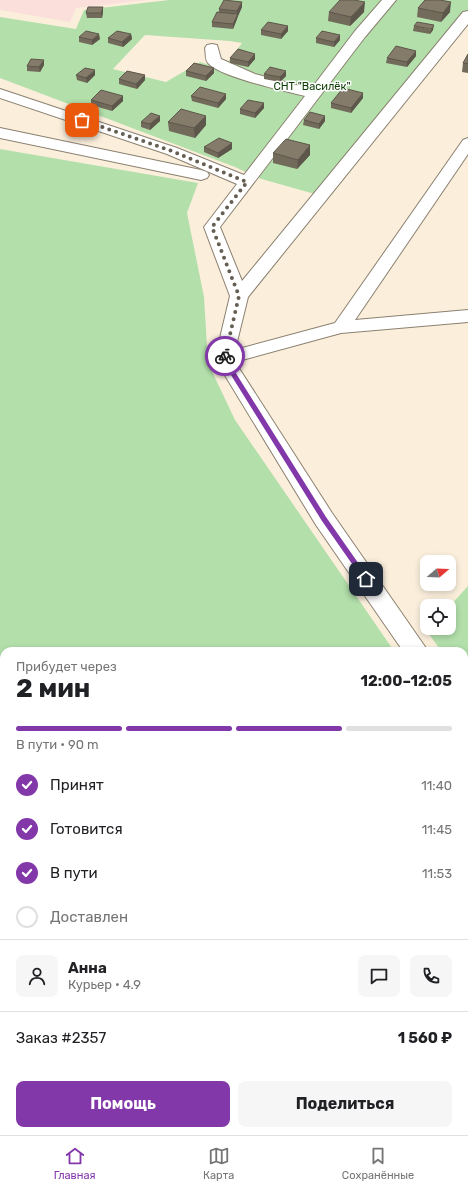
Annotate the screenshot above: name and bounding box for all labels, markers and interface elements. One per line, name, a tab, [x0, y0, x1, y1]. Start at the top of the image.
park label: СНТ "Василёк"	[273, 80, 351, 93]
pin	[65, 103, 99, 137]
icon: bag	[71, 109, 93, 131]
courier	[205, 336, 245, 376]
icon: bike	[214, 345, 236, 367]
north arrow	[420, 555, 456, 591]
map controls	[420, 555, 456, 635]
pin	[349, 562, 383, 596]
icon: home	[355, 568, 377, 590]
button: locate	[420, 599, 456, 635]
text: Прибудет через	[16, 659, 117, 674]
text: 12:00–12:05	[360, 672, 452, 690]
text: 2 мин	[16, 673, 90, 704]
text: В пути · 90 m	[16, 737, 99, 752]
icon: check	[16, 774, 38, 796]
text: Принят	[50, 776, 104, 794]
text: 11:40	[421, 778, 452, 793]
icon: check	[16, 818, 38, 840]
text: Готовится	[50, 820, 123, 838]
text: 11:45	[422, 822, 452, 837]
icon: check	[16, 862, 38, 884]
text: В пути	[50, 864, 98, 882]
text: 11:53	[422, 866, 452, 881]
text: Доставлен	[50, 908, 128, 926]
button: person	[16, 955, 58, 997]
button: chat	[358, 955, 400, 997]
button: phone	[410, 955, 452, 997]
text: Анна	[68, 959, 107, 977]
text: Курьер · 4.9	[68, 977, 141, 992]
text: Заказ #2357	[16, 1029, 106, 1047]
text: 1 560 ₽	[398, 1029, 452, 1047]
button: Помощь	[16, 1081, 230, 1127]
button: Поделиться	[238, 1081, 452, 1127]
tab: Главная	[54, 1145, 96, 1182]
tab: Карта	[203, 1145, 234, 1182]
tab: Сохранённые	[342, 1145, 414, 1182]

